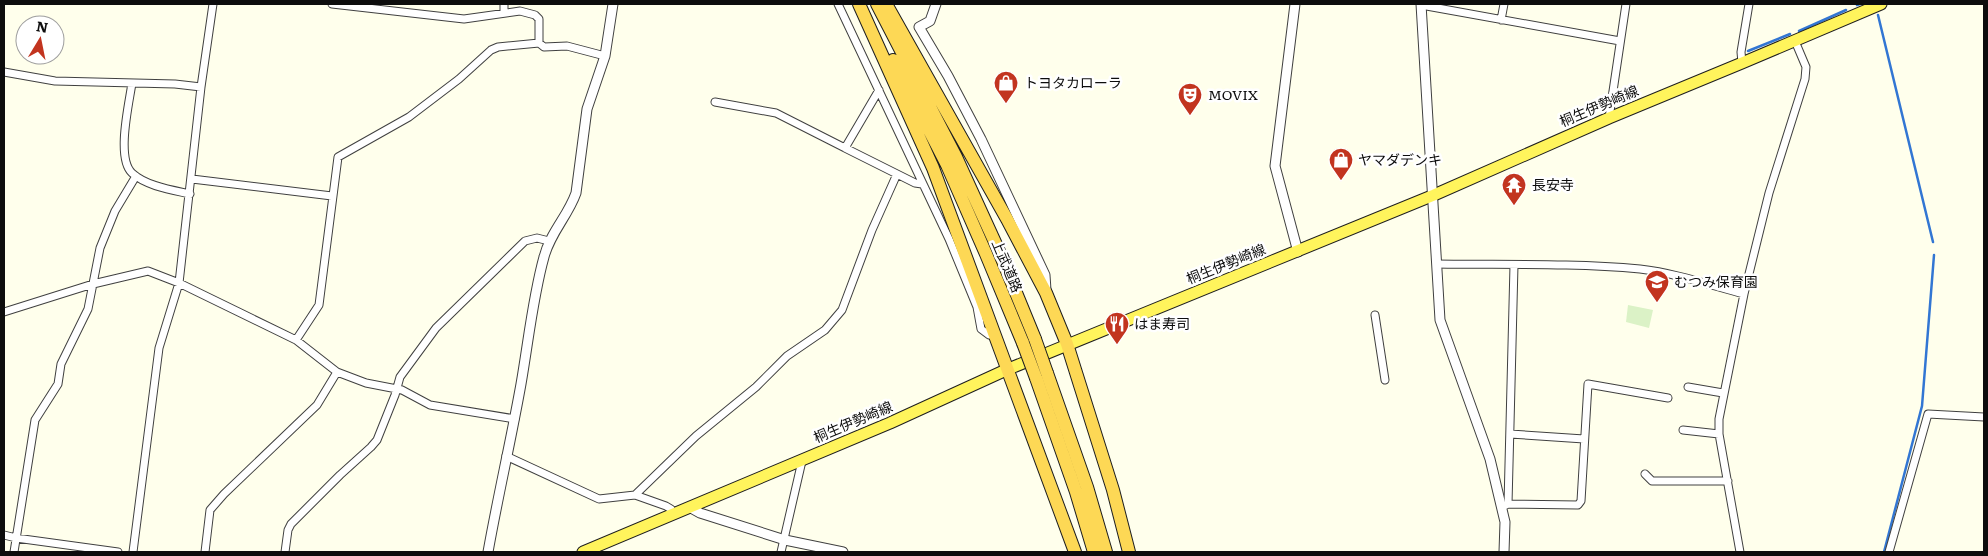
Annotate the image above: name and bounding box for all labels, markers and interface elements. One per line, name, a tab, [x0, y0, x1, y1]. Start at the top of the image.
north arrow	[15, 15, 65, 65]
text: N	[35, 15, 50, 37]
shop icon: トヨタカローラ	[993, 70, 1019, 104]
place label: トヨタカローラ	[1024, 72, 1122, 92]
street label: 桐生伊勢崎線	[1556, 79, 1641, 131]
theatre icon: MOVIX	[1177, 82, 1203, 116]
place label: MOVIX	[1208, 84, 1258, 104]
shop icon: ヤマダデンキ	[1328, 147, 1354, 181]
place label: ヤマダデンキ	[1358, 149, 1442, 169]
temple icon: 長安寺	[1501, 172, 1527, 206]
place label: 長安寺	[1532, 174, 1574, 194]
street label: 上武道路	[988, 236, 1028, 295]
street label: 桐生伊勢崎線	[1183, 238, 1268, 288]
school or university icon: むつみ保育園	[1644, 269, 1670, 303]
place label: むつみ保育園	[1674, 271, 1758, 291]
restaurant icon: はま寿司	[1104, 311, 1130, 345]
place label: はま寿司	[1134, 313, 1190, 333]
street label: 桐生伊勢崎線	[810, 395, 895, 447]

